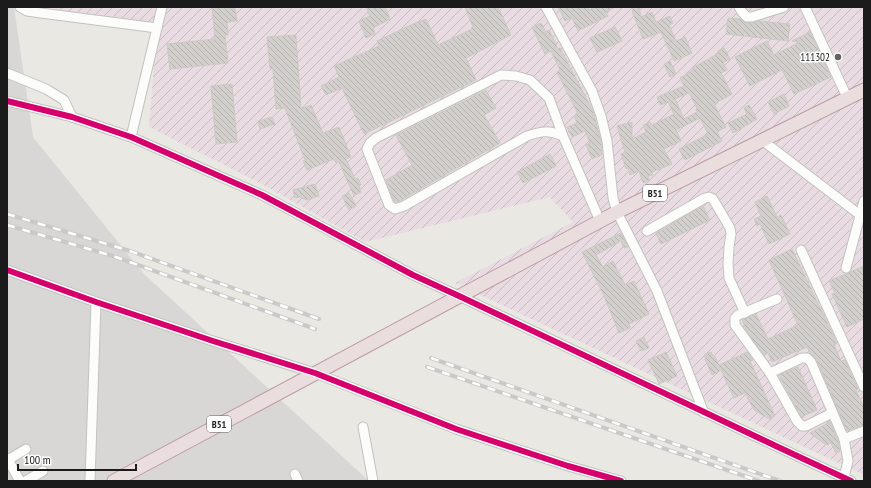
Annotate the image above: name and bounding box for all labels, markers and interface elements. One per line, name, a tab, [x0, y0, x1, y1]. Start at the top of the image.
place label: 111302	[800, 50, 830, 64]
marker: 111302	[833, 52, 843, 62]
road number: B51	[643, 185, 667, 201]
road number: B51	[207, 416, 231, 432]
scale bar	[18, 446, 136, 472]
text: 100 m	[24, 452, 51, 467]

